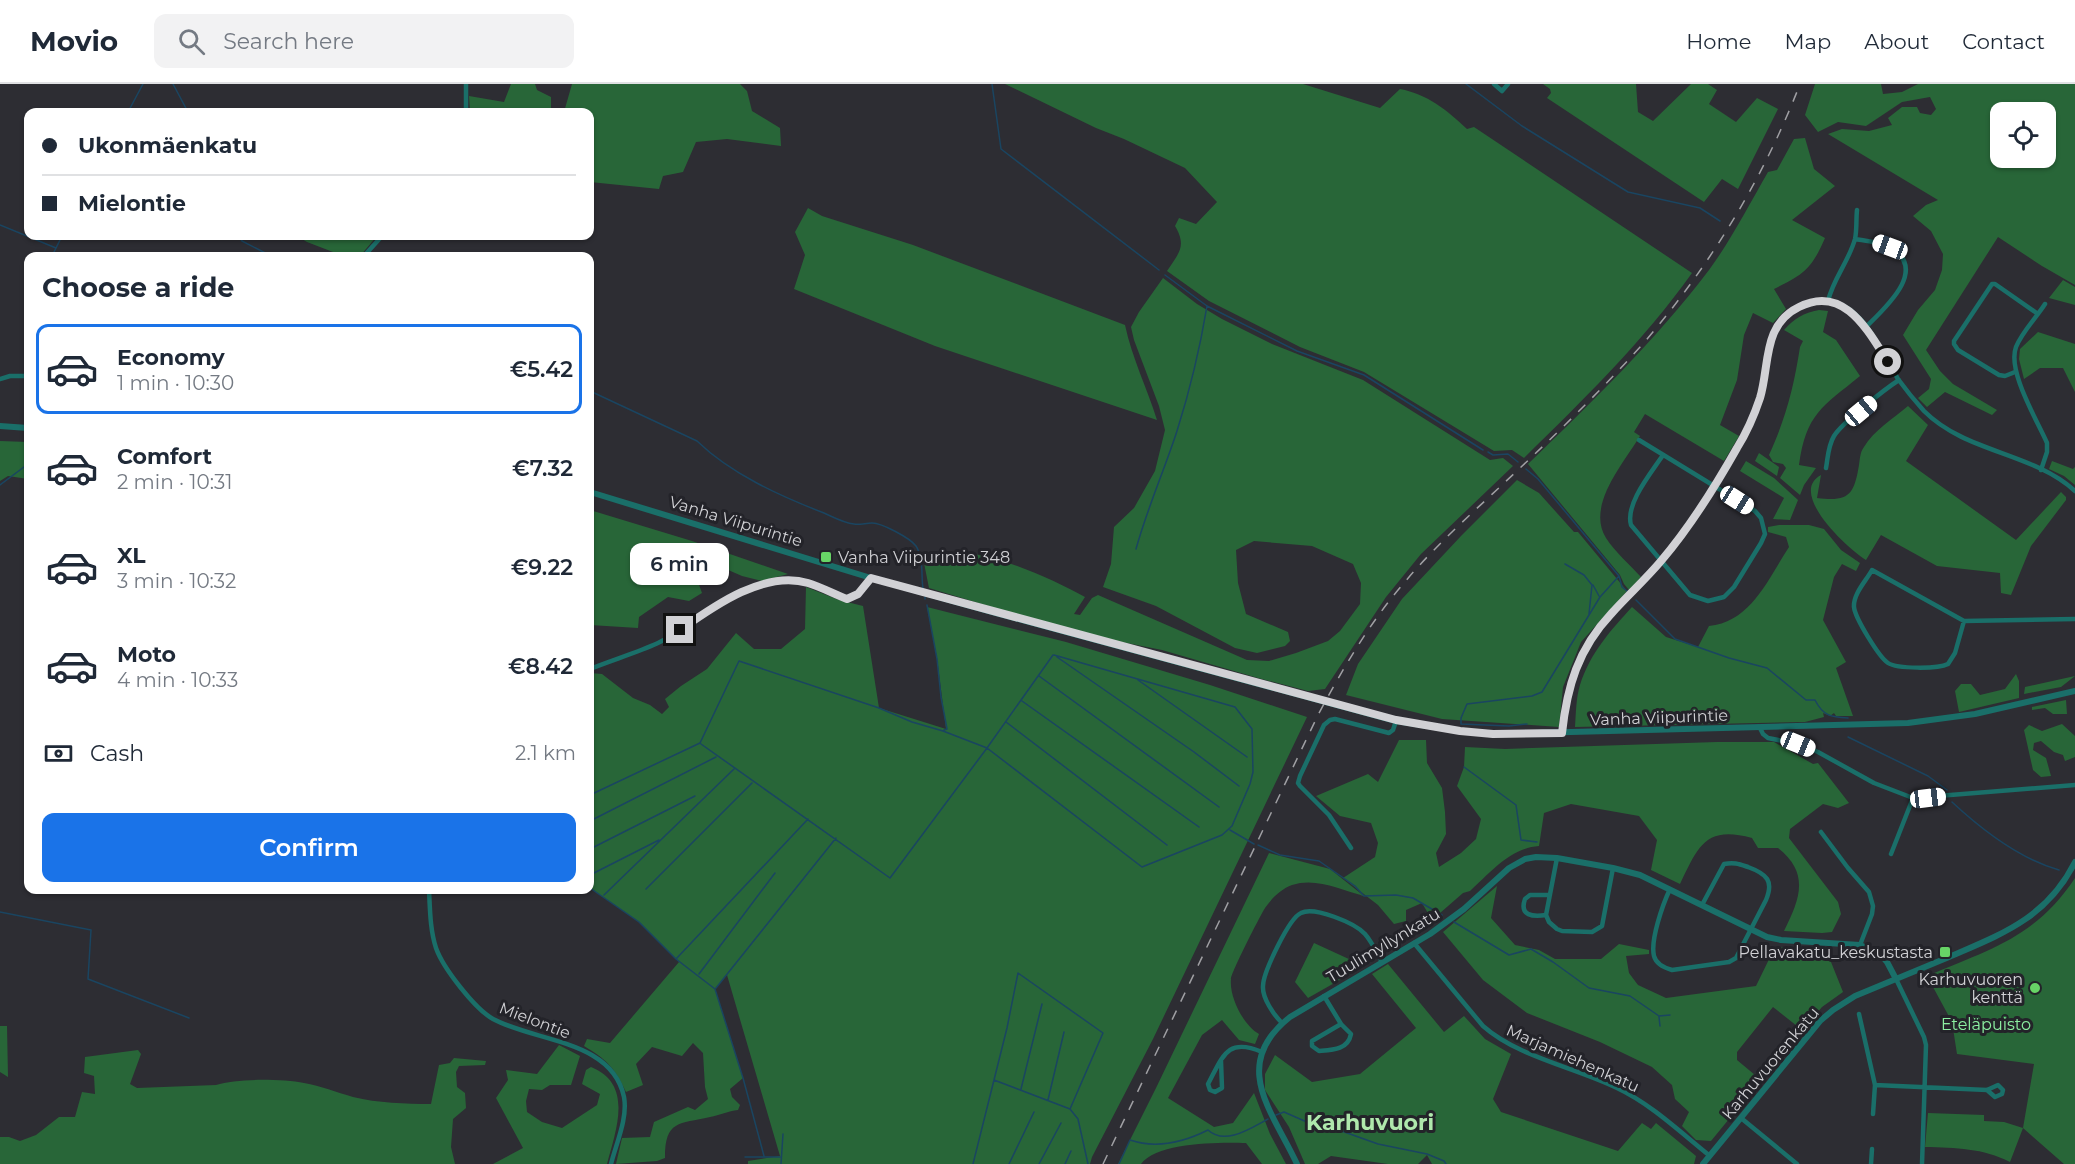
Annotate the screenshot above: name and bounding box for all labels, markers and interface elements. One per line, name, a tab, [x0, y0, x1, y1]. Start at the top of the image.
search box	[154, 14, 574, 68]
text: Movio	[30, 24, 118, 58]
icon: search	[175, 25, 208, 58]
text: Search here	[223, 28, 354, 55]
text: Home	[1686, 29, 1751, 54]
text: Map	[1784, 29, 1831, 54]
text: About	[1864, 29, 1929, 54]
text: Contact	[1962, 29, 2045, 54]
map controls	[1990, 102, 2056, 168]
button: locate	[1990, 102, 2056, 168]
text: Ukonmäenkatu	[78, 132, 257, 159]
text: Mielontie	[78, 190, 186, 217]
car	[1870, 232, 1910, 262]
text: Choose a ride	[42, 271, 234, 304]
icon: car	[45, 342, 99, 396]
text: Economy	[117, 344, 225, 371]
route start	[1874, 348, 1901, 375]
text: €5.42	[510, 356, 573, 383]
text: 1 min · 10:30	[117, 371, 234, 395]
car	[1841, 393, 1881, 429]
icon: car	[45, 441, 99, 495]
text: Comfort	[117, 443, 212, 470]
text: €7.32	[512, 455, 573, 482]
text: 2 min · 10:31	[117, 470, 232, 494]
car	[1717, 483, 1757, 517]
street label: Vanha Viipurintie	[667, 492, 805, 551]
icon: car	[45, 540, 99, 594]
text: XL	[117, 542, 146, 569]
callout: 6 min	[630, 543, 730, 585]
place label: Vanha Viipurintie 348	[838, 548, 1010, 567]
marker: Vanha Viipurintie 348	[819, 550, 833, 564]
text: 6 min	[650, 552, 709, 576]
text: €9.22	[511, 554, 573, 581]
text: 3 min · 10:32	[117, 569, 236, 593]
route end	[666, 616, 693, 643]
icon: car	[45, 639, 99, 693]
text: Moto	[117, 641, 176, 668]
text: €8.42	[508, 653, 573, 680]
text: 4 min · 10:33	[117, 668, 238, 692]
street label: Vanha Viipurintie	[1590, 706, 1728, 729]
car	[1778, 729, 1818, 759]
icon: cash	[42, 737, 75, 770]
text: Cash	[90, 740, 144, 767]
text: 2.1 km	[515, 741, 576, 765]
car	[1909, 787, 1947, 809]
button: Confirm	[42, 813, 576, 882]
street label: Tuulimyllynkatu	[1323, 904, 1443, 987]
place label: Pellavakatu_keskustasta	[1739, 943, 1933, 962]
marker: Pellavakatu_keskustasta	[1938, 945, 1952, 959]
place label: Karhuvuoren kenttä	[1918, 970, 2023, 1007]
marker: Karhuvuoren kenttä	[2028, 981, 2042, 995]
street label: Mielontie	[496, 998, 573, 1043]
street label: Karhuvuorenkatu	[1718, 1003, 1823, 1123]
park label: Eteläpuisto	[1941, 1015, 2031, 1034]
street label: Marjamiehenkatu	[1503, 1021, 1642, 1096]
district label: Karhuvuori	[1306, 1109, 1434, 1136]

